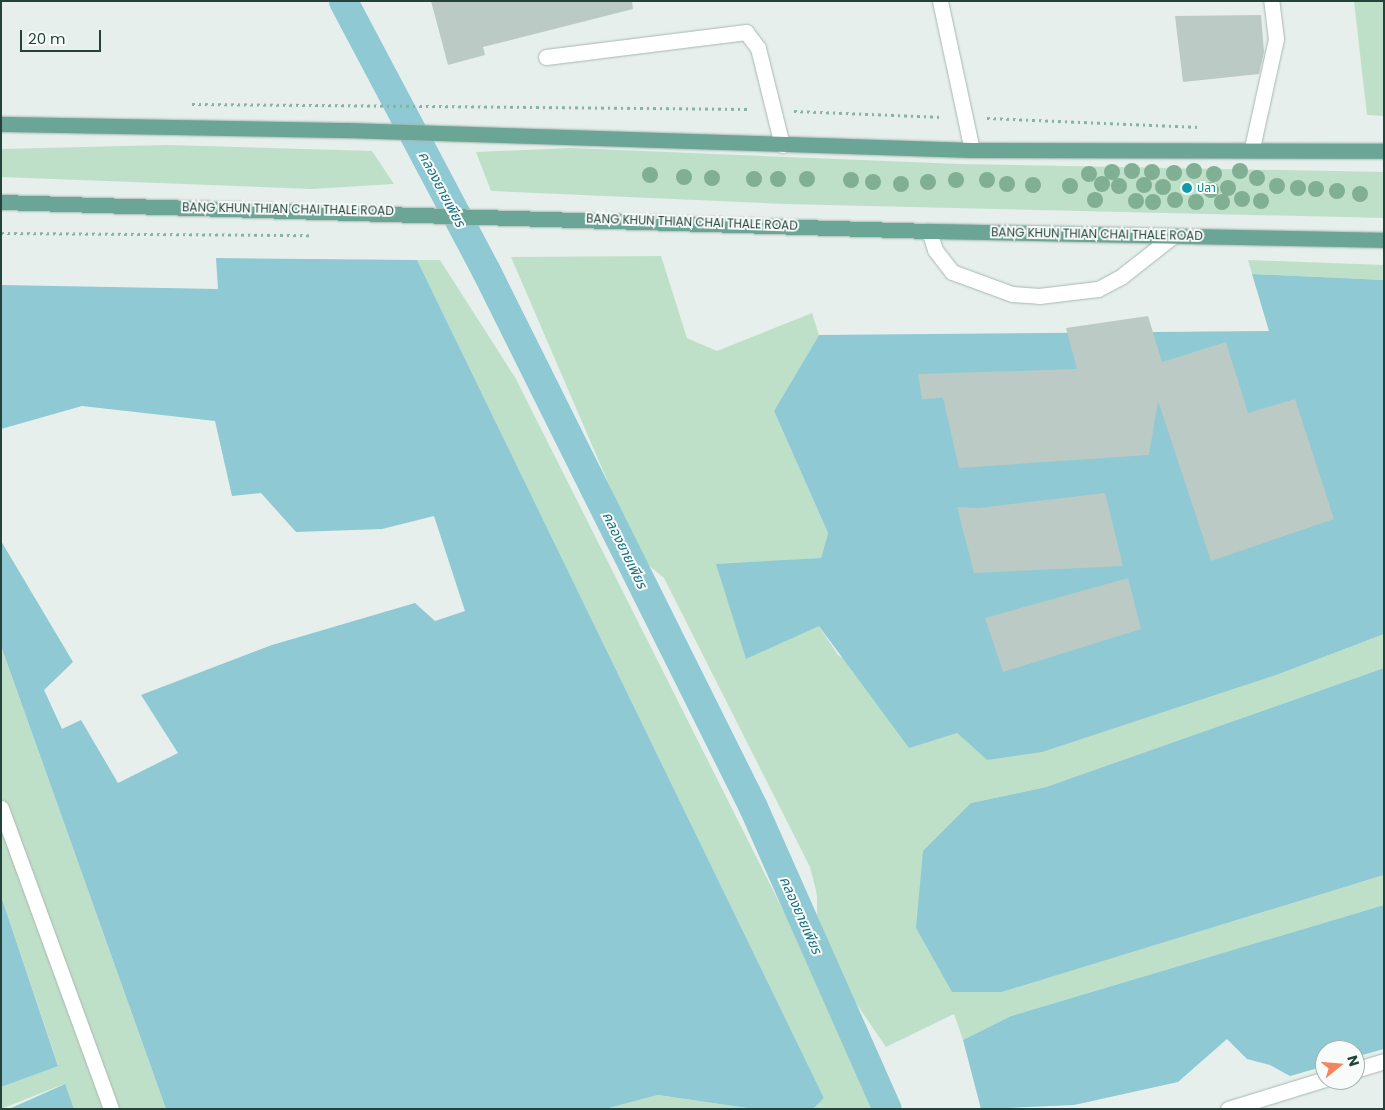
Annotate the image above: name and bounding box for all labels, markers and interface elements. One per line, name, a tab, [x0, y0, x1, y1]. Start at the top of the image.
scale bar	[22, 20, 104, 52]
text: 20 m	[28, 28, 66, 49]
water label: คลองยายเพียร	[415, 148, 469, 230]
place label: ปลา	[1197, 181, 1216, 195]
marker: ปลา	[1181, 182, 1193, 194]
street label: BANG KHUN THIAN CHAI THALE ROAD	[182, 200, 394, 218]
street label: BANG KHUN THIAN CHAI THALE ROAD	[586, 211, 798, 233]
street label: BANG KHUN THIAN CHAI THALE ROAD	[991, 225, 1203, 243]
water label: คลองยายเพียร	[599, 509, 651, 591]
water label: คลองยายเพียร	[776, 874, 826, 956]
north arrow	[1315, 1040, 1365, 1090]
text: N	[1342, 1053, 1364, 1069]

